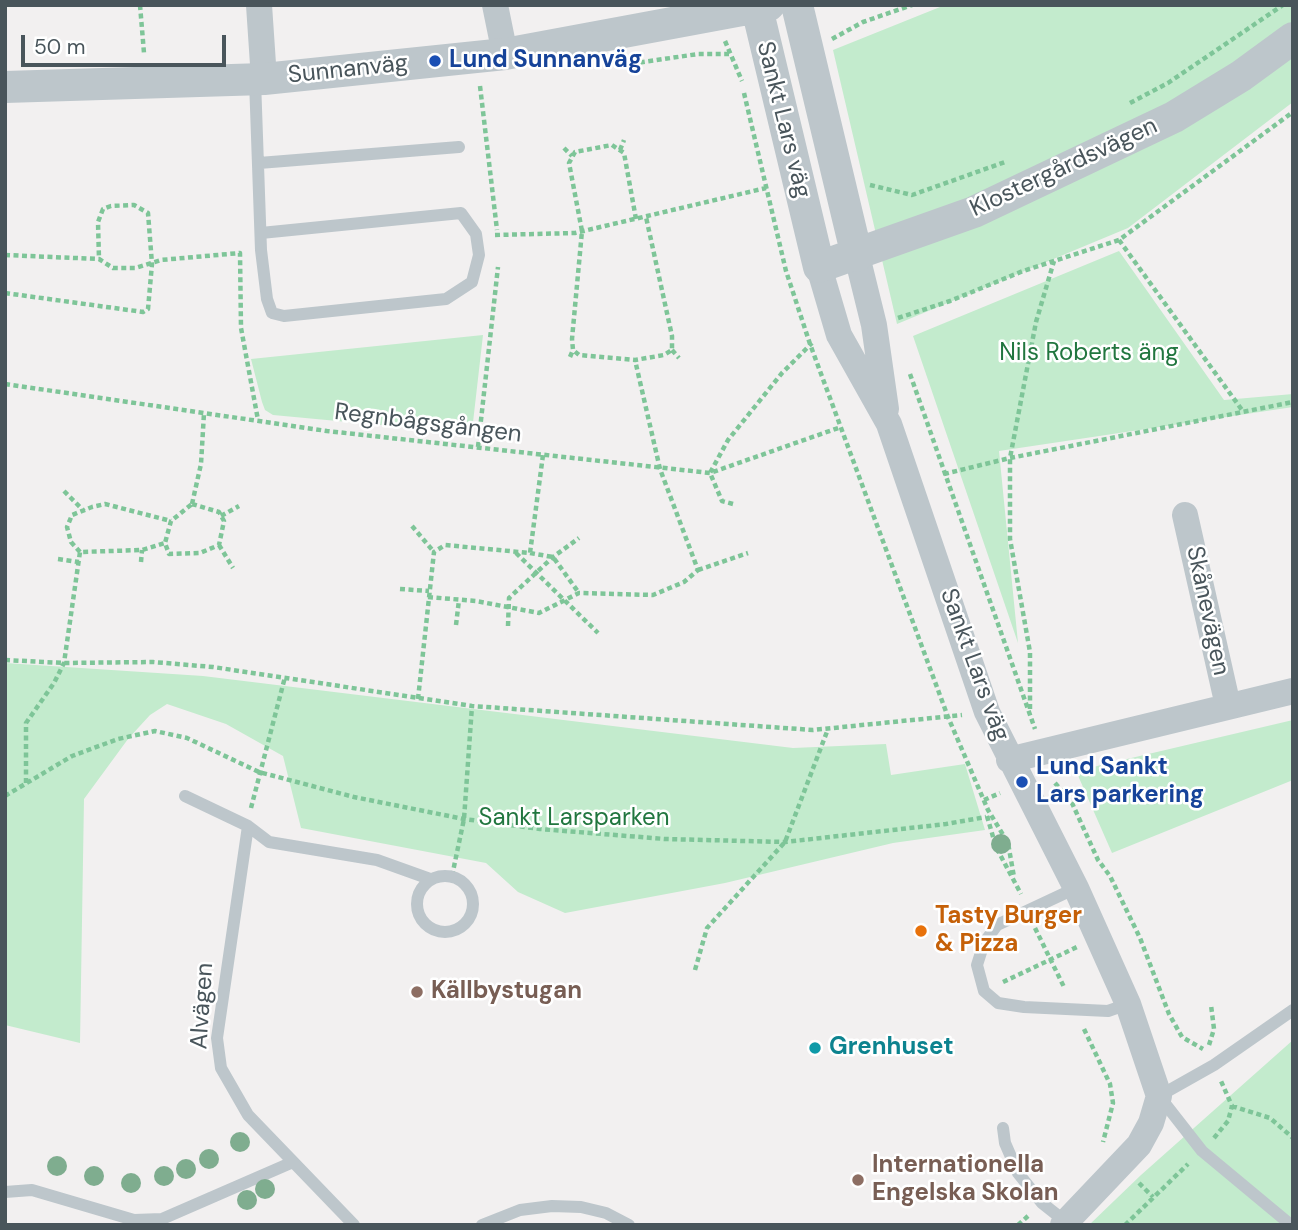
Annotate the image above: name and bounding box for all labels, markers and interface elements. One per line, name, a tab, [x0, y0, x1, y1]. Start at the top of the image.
scale bar	[24, 21, 229, 65]
text: 50 m	[34, 33, 85, 61]
street label: Sankt Lars väg	[750, 39, 816, 201]
place label: Lund Sunnanväg	[449, 47, 642, 75]
street label: Sunnanväg	[287, 49, 409, 91]
marker: Lund Sunnanväg	[427, 53, 443, 69]
street label: Klostergårdsvägen	[966, 112, 1162, 224]
park label: Nils Roberts äng	[999, 340, 1179, 368]
street label: Regnbågsgången	[333, 398, 523, 450]
street label: Skånevägen	[1179, 544, 1235, 678]
street label: Sankt Lars väg	[933, 585, 1015, 745]
place label: Lund Sankt Lars parkering	[1036, 754, 1204, 810]
marker: Lund Sankt Lars parkering	[1014, 774, 1030, 790]
park label: Sankt Larsparken	[479, 805, 669, 833]
place label: Tasty Burger & Pizza	[935, 903, 1082, 959]
marker: Tasty Burger & Pizza	[913, 923, 929, 939]
street label: Alvägen	[186, 962, 220, 1050]
place label: Källbystugan	[431, 978, 582, 1006]
marker: Källbystugan	[409, 984, 425, 1000]
place label: Grenhuset	[829, 1034, 954, 1062]
marker: Grenhuset	[807, 1040, 823, 1056]
place label: Internationella Engelska Skolan	[872, 1152, 1059, 1208]
marker: Internationella Engelska Skolan	[850, 1172, 866, 1188]

